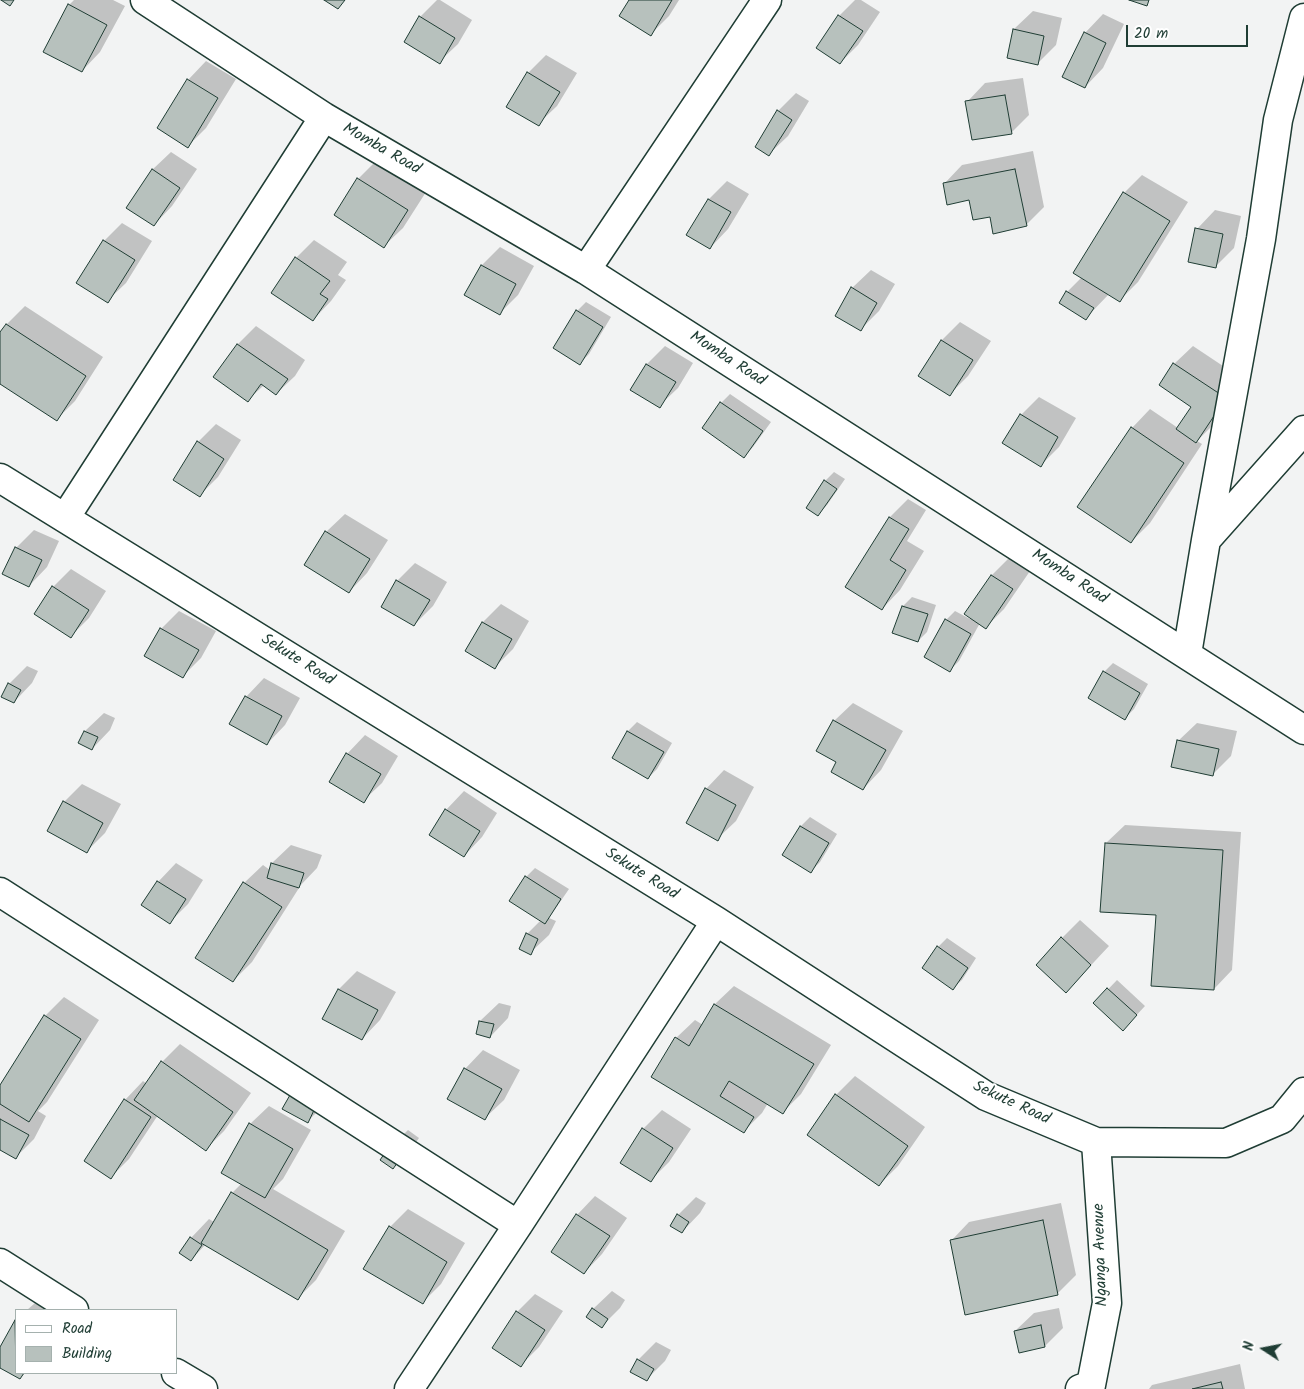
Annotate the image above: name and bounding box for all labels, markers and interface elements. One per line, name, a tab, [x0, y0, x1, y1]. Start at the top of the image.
scale bar	[1129, 15, 1252, 47]
text: 20 m	[1134, 22, 1168, 46]
street label: Momba Road	[339, 120, 423, 180]
street label: Momba Road	[685, 328, 769, 392]
street label: Momba Road	[1027, 546, 1111, 610]
street label: Sekute Road	[257, 631, 337, 691]
street label: Sekute Road	[601, 845, 681, 905]
street label: Sekute Road	[969, 1078, 1053, 1130]
street label: Nganga Avenue	[1091, 1203, 1113, 1307]
legend	[15, 1309, 178, 1374]
text: Road	[62, 1317, 92, 1341]
north arrow	[1239, 1324, 1289, 1374]
text: N	[1238, 1340, 1261, 1353]
text: Building	[62, 1342, 112, 1366]

